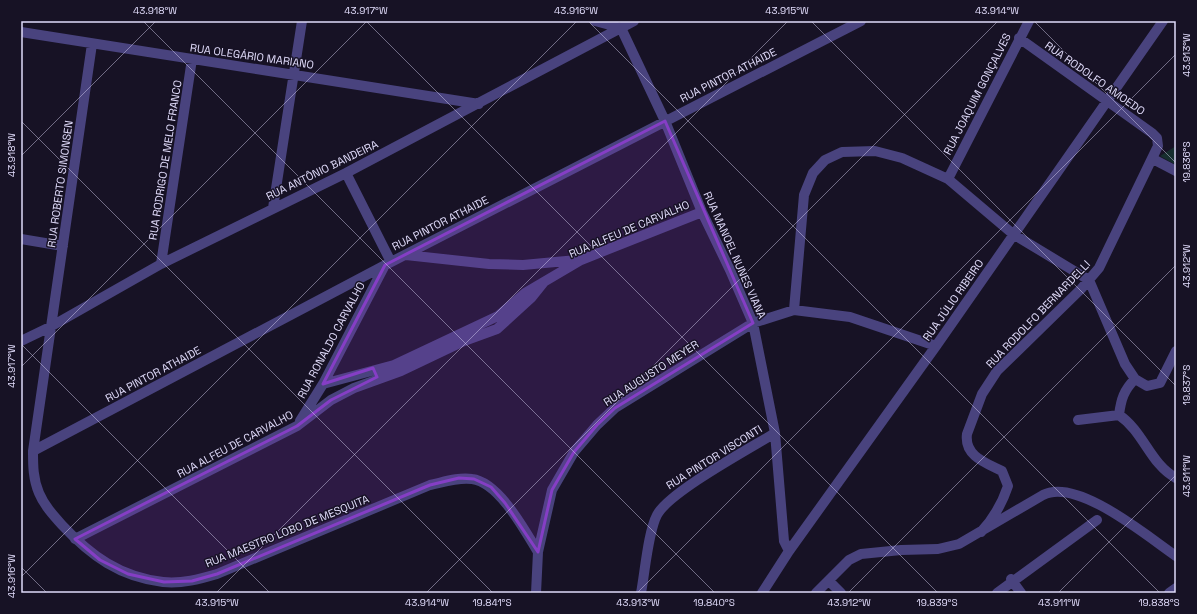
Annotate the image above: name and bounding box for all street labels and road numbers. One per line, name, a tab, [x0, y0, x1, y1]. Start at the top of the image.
street label: RUA JOAQUIM GONÇALVES	[940, 31, 1014, 157]
street label: RUA RODOLFO AMOEDO	[1042, 38, 1148, 118]
street label: RUA OLEGÁRIO MARIANO	[189, 40, 315, 72]
street label: RUA PINTOR ATHAIDE	[677, 45, 779, 105]
street label: RUA RODRIGO DE MELO FRANCO	[145, 79, 185, 241]
street label: RUA ROBERTO SIMONSEN	[44, 120, 76, 248]
street label: RUA ANTÔNIO BANDEIRA	[264, 137, 380, 203]
street label: RUA MANOEL NUNES VIANA	[701, 189, 769, 321]
street label: RUA PINTOR ATHAIDE	[389, 193, 491, 253]
street label: RUA ALFEU DE CARVALHO	[567, 197, 691, 261]
street label: RUA JÚLIO RIBEIRO	[919, 256, 986, 344]
street label: RUA RODOLFO BERNARDELLI	[983, 257, 1093, 371]
street label: RUA RONALDO CARVALHO	[294, 279, 368, 401]
street label: RUA AUGUSTO MEYER	[601, 337, 701, 409]
street label: RUA PINTOR ATHAIDE	[103, 343, 203, 405]
street label: RUA ALFEU DE CARVALHO	[175, 407, 295, 481]
street label: RUA PINTOR VISCONTI	[663, 422, 765, 492]
street label: RUA MAESTRO LOBO DE MESQUITA	[203, 492, 371, 570]

